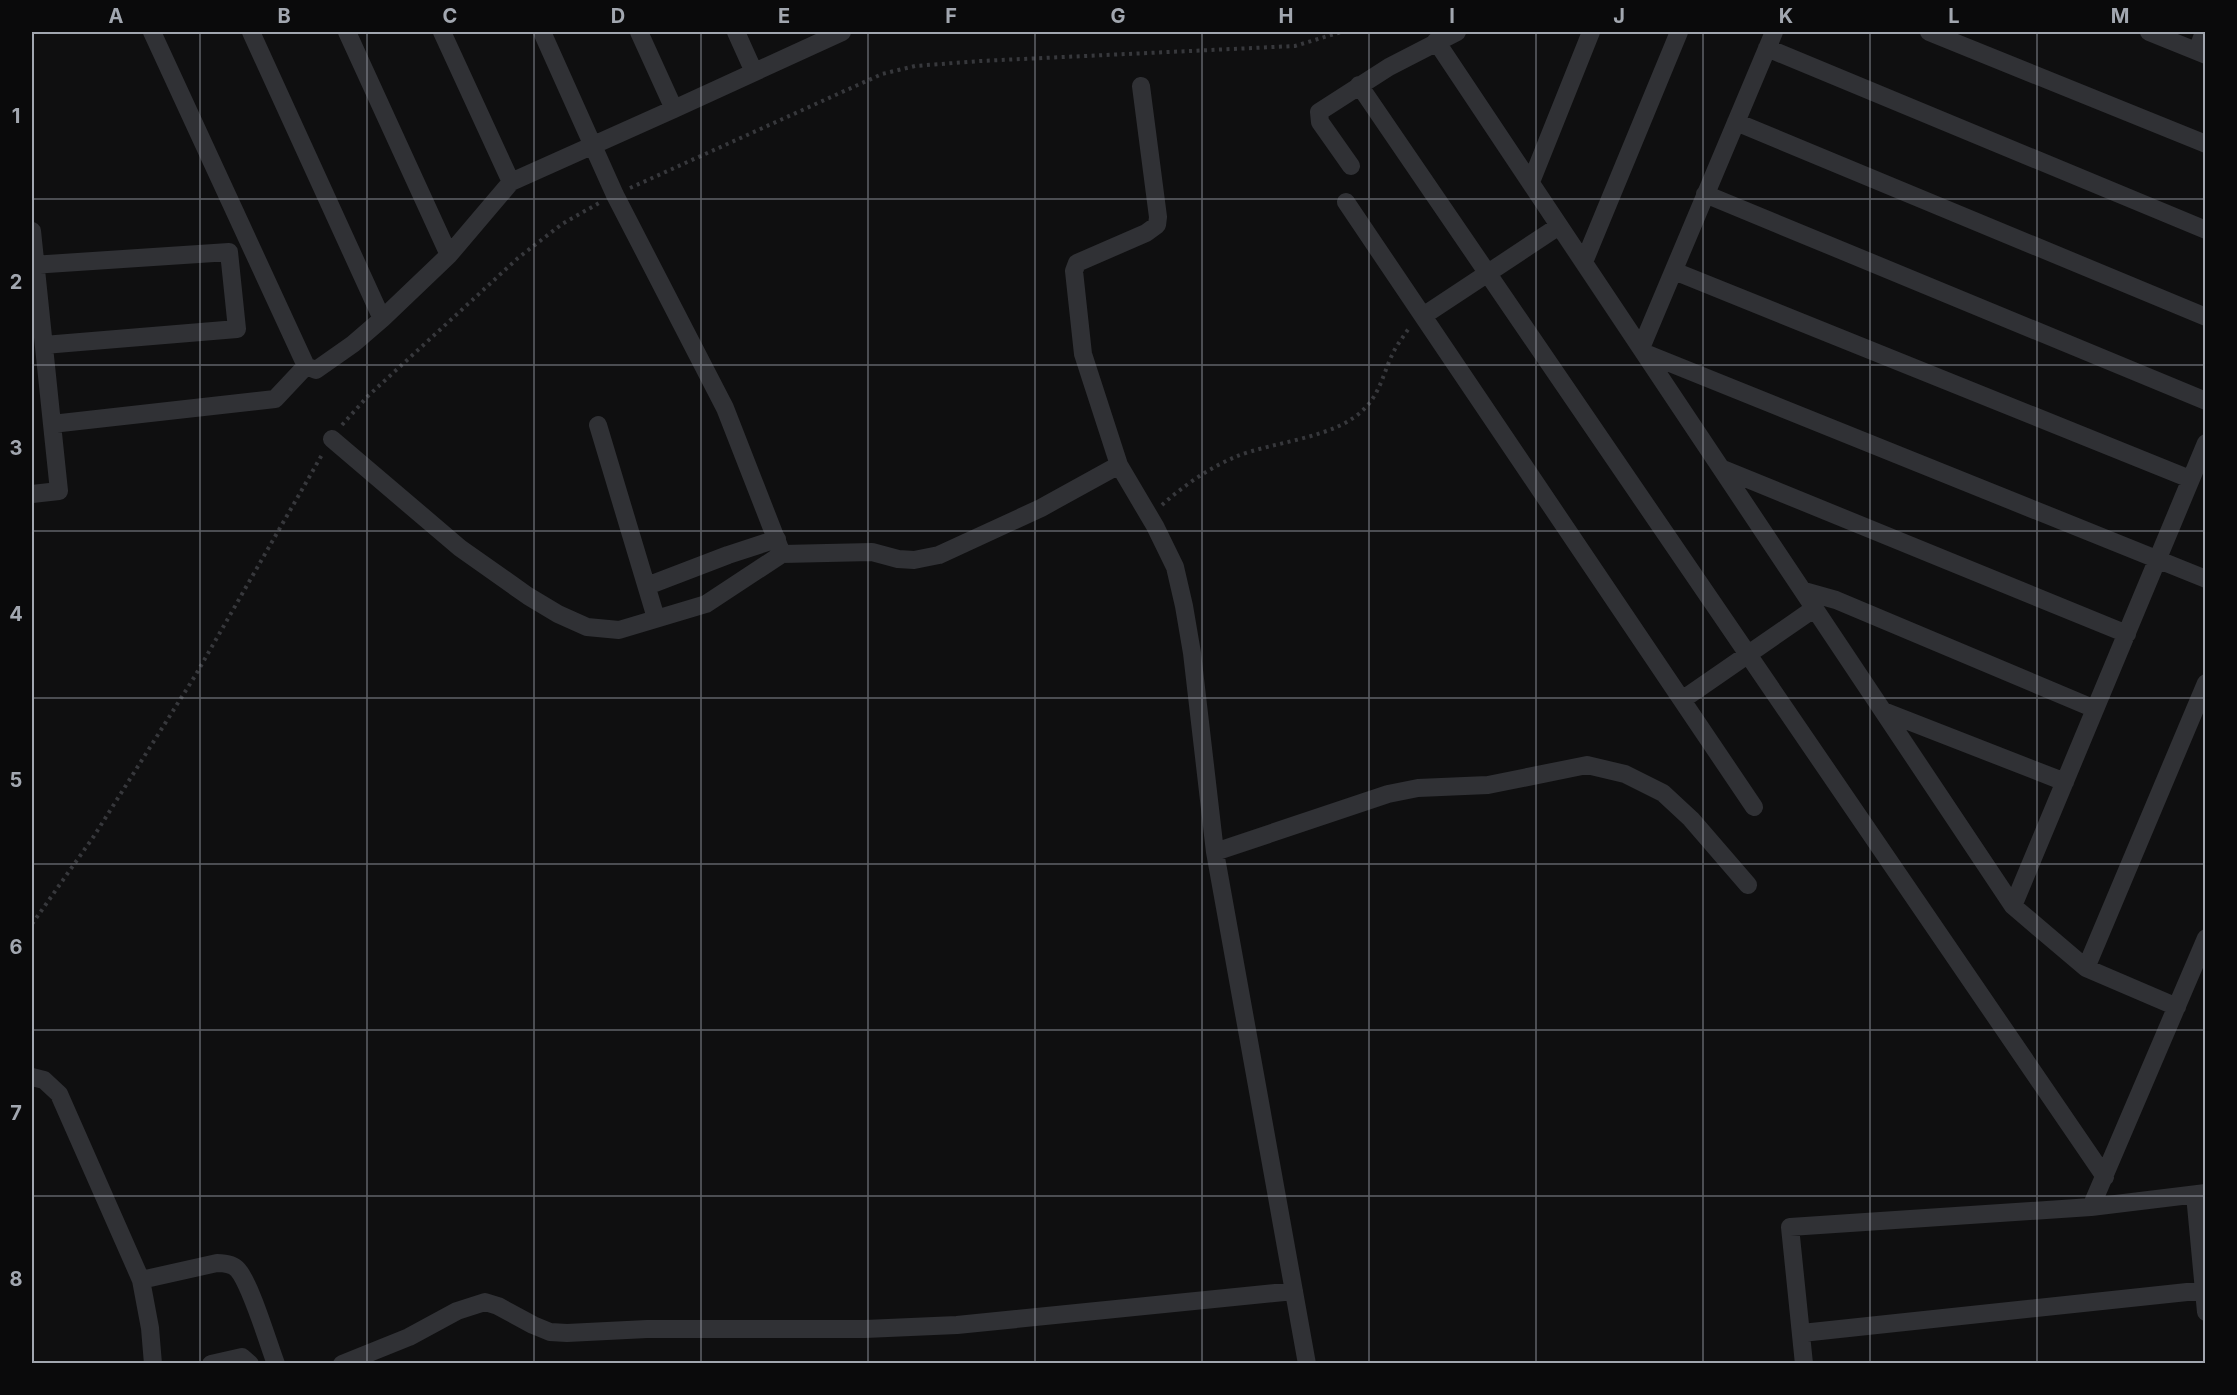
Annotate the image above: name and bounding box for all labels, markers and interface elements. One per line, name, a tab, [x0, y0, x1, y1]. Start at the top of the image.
text: A	[109, 4, 124, 28]
text: B	[277, 4, 291, 28]
text: C	[443, 4, 457, 28]
text: D	[611, 4, 625, 28]
text: E	[778, 4, 790, 28]
text: F	[945, 4, 957, 28]
text: G	[1110, 4, 1126, 28]
text: H	[1279, 4, 1293, 28]
text: I	[1449, 4, 1455, 28]
text: J	[1613, 4, 1625, 28]
text: K	[1779, 4, 1793, 28]
text: L	[1948, 4, 1960, 28]
text: M	[2111, 4, 2129, 28]
text: 1	[12, 104, 20, 128]
text: 2	[10, 270, 22, 294]
text: 3	[10, 436, 22, 460]
text: 4	[9, 602, 23, 626]
text: 5	[10, 768, 22, 792]
text: 6	[10, 935, 23, 959]
text: 7	[10, 1101, 22, 1125]
text: 8	[9, 1267, 23, 1291]

